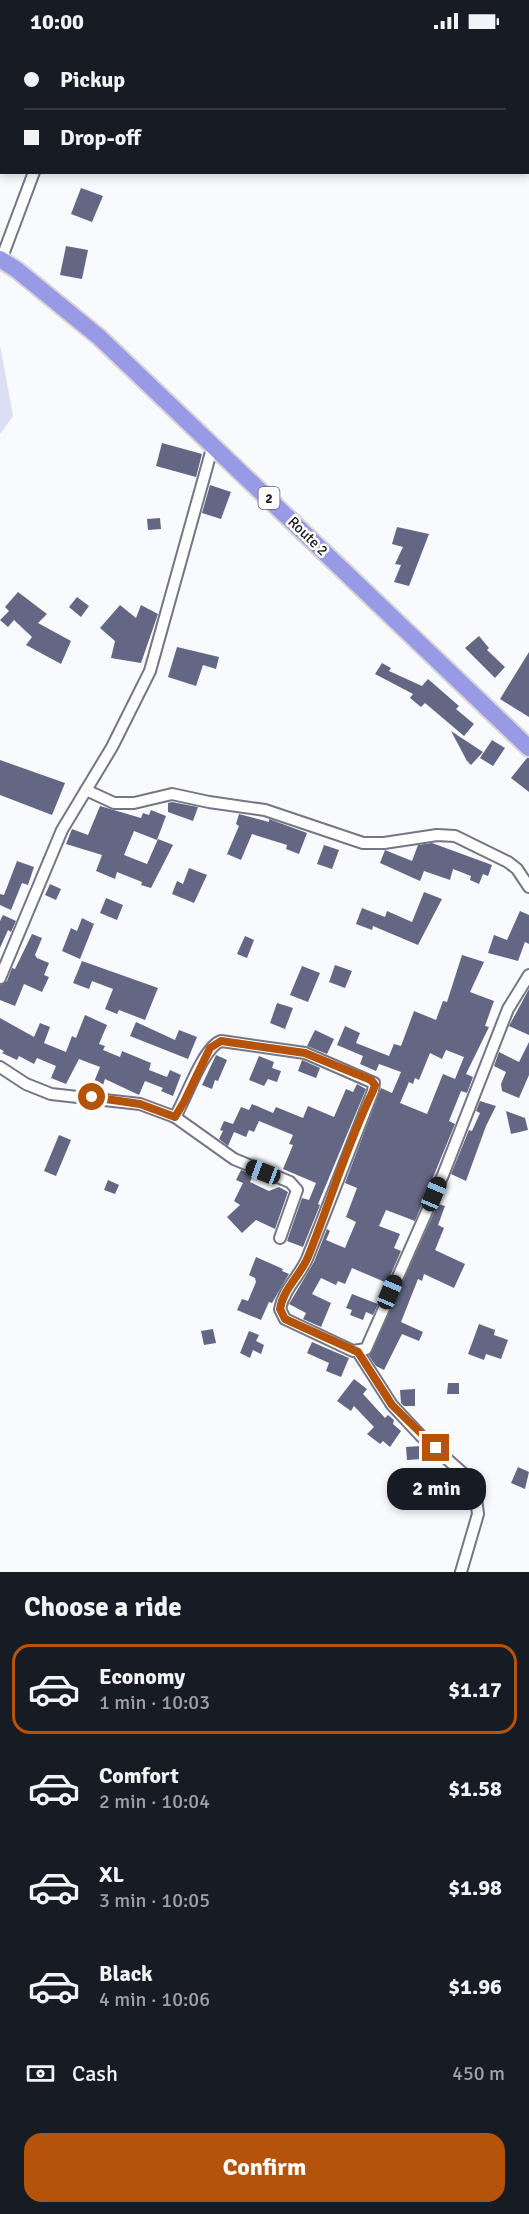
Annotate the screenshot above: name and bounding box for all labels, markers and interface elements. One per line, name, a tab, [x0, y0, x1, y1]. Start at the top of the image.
text: 10:00	[30, 8, 84, 35]
text: Pickup	[60, 66, 125, 93]
text: Drop-off	[60, 124, 141, 151]
road number: 2	[258, 487, 280, 509]
street label: Route 2	[284, 513, 332, 559]
route start	[78, 1083, 105, 1110]
car	[243, 1157, 283, 1187]
car	[419, 1174, 449, 1214]
car	[375, 1272, 405, 1312]
route end	[422, 1434, 449, 1461]
callout: 2 min	[386, 1469, 486, 1511]
text: 2 min	[412, 1476, 461, 1501]
text: Choose a ride	[24, 1591, 182, 1624]
icon: car	[27, 1662, 81, 1716]
text: Economy	[99, 1663, 185, 1690]
text: $1.17	[448, 1676, 502, 1703]
text: 1 min · 10:03	[99, 1690, 210, 1715]
icon: car	[27, 1761, 81, 1815]
text: Comfort	[99, 1762, 179, 1789]
text: $1.58	[448, 1775, 502, 1802]
text: 2 min · 10:04	[99, 1789, 210, 1814]
icon: car	[27, 1860, 81, 1914]
text: XL	[99, 1861, 124, 1888]
text: $1.98	[448, 1874, 502, 1901]
text: 3 min · 10:05	[99, 1888, 210, 1913]
icon: car	[27, 1959, 81, 2013]
text: Black	[99, 1960, 153, 1987]
text: $1.96	[448, 1973, 502, 2000]
text: 4 min · 10:06	[99, 1987, 210, 2012]
icon: cash	[24, 2057, 57, 2090]
text: Cash	[72, 2060, 118, 2087]
text: 450 m	[452, 2061, 505, 2086]
button: Confirm	[24, 2133, 505, 2202]

